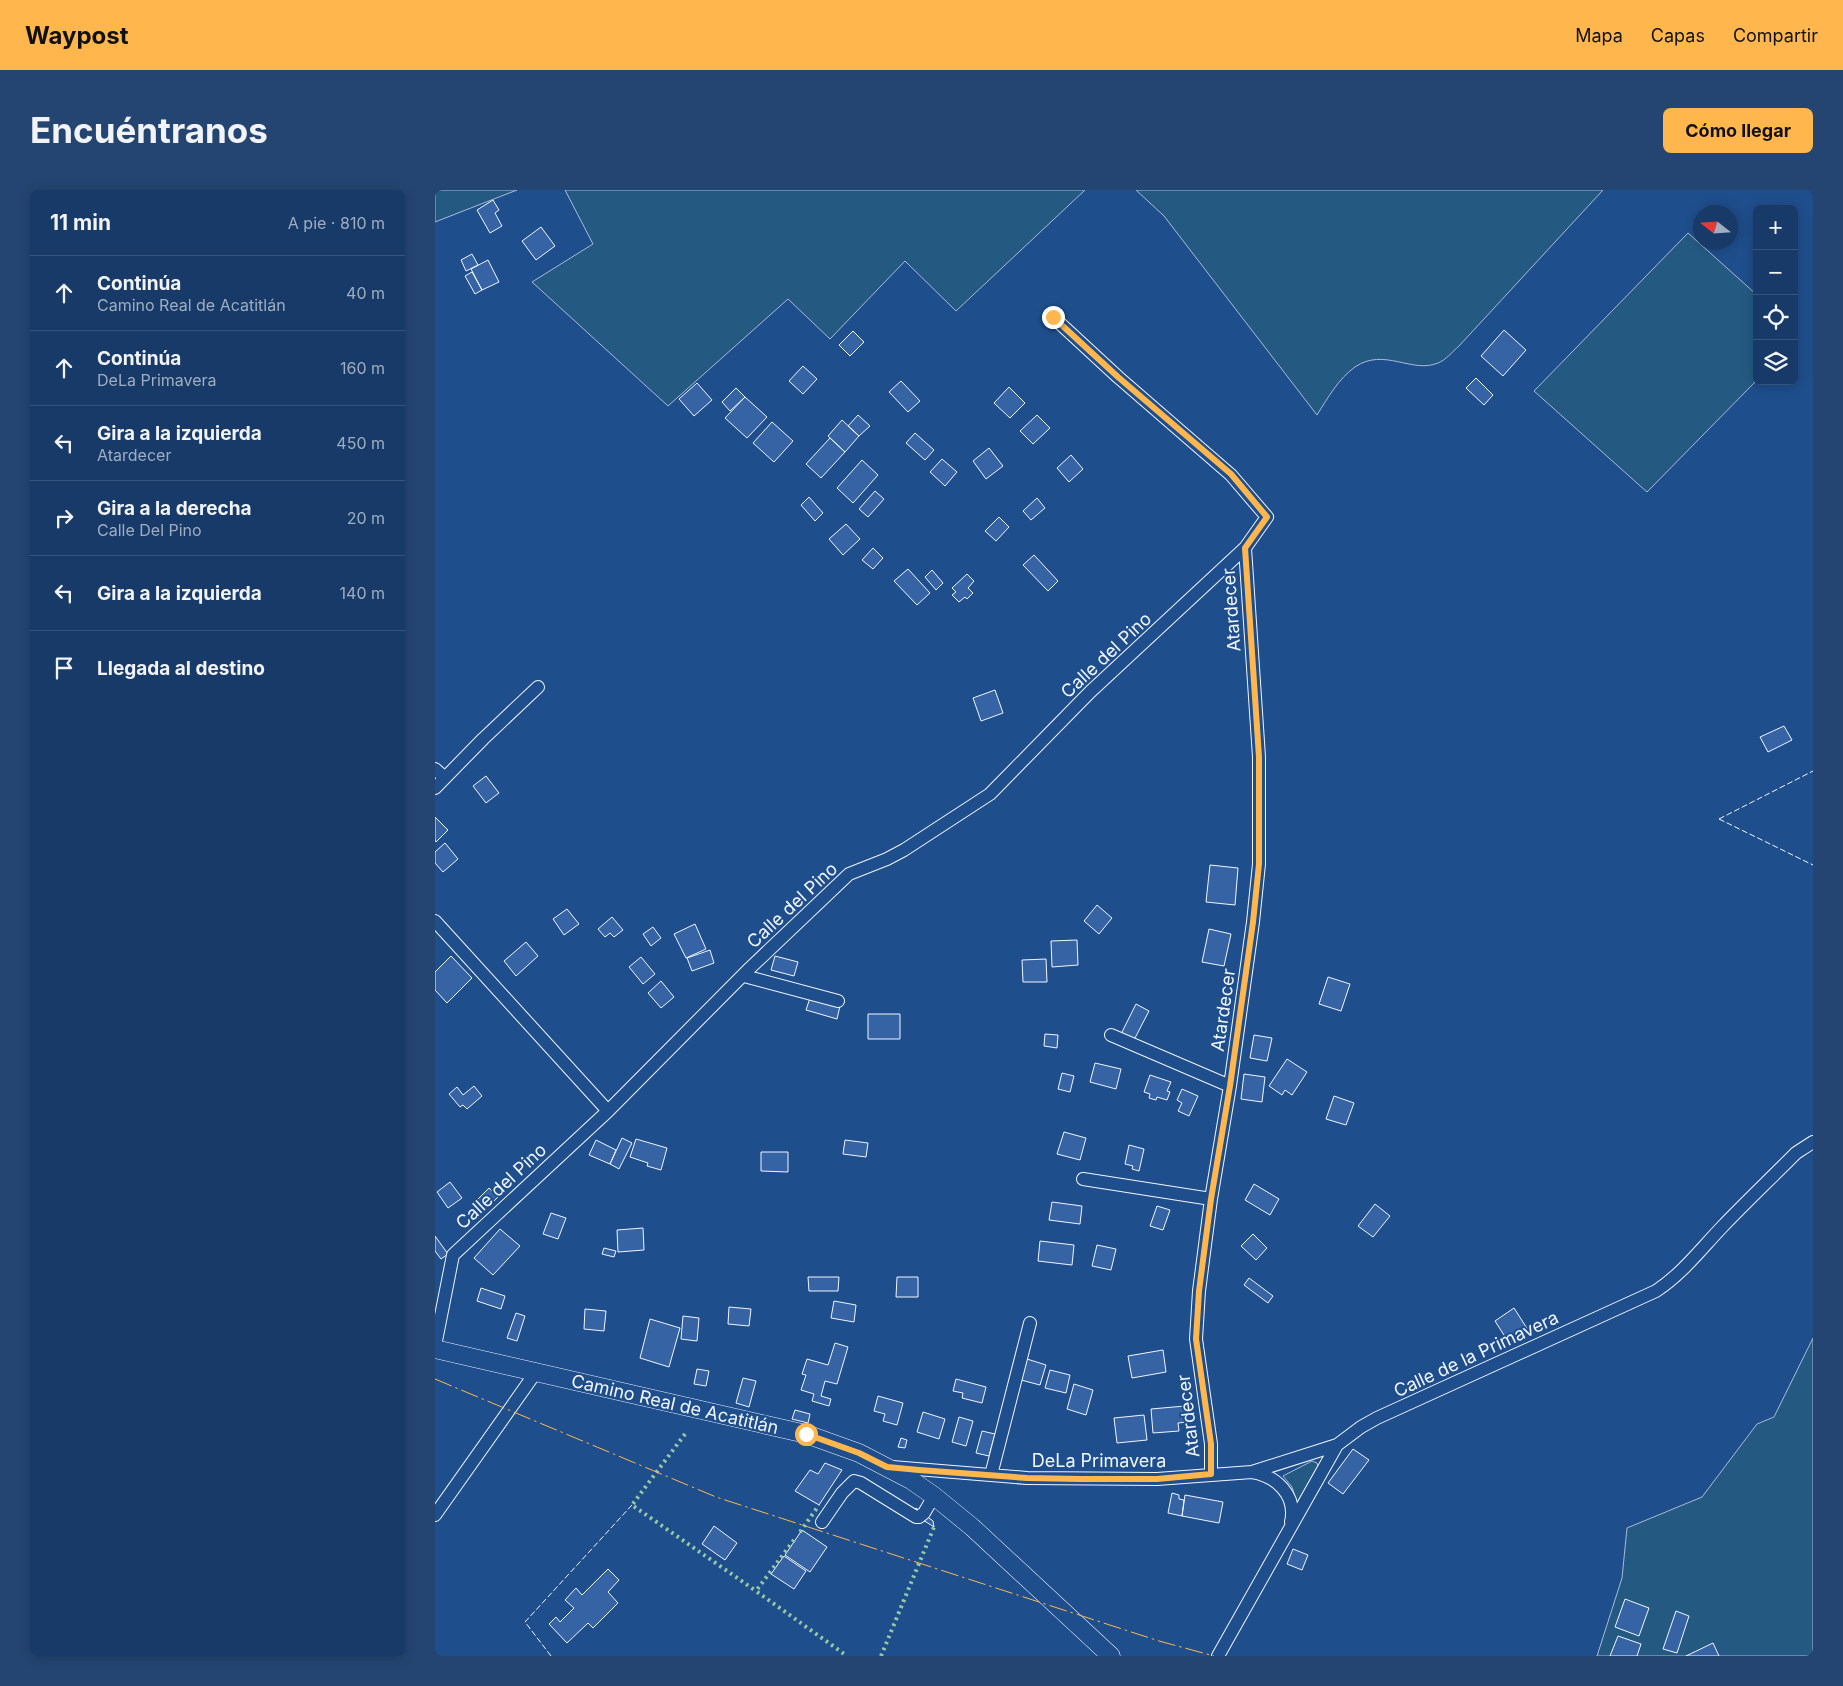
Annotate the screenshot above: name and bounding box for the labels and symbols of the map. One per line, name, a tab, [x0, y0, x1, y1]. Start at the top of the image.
north arrow	[1693, 205, 1738, 250]
route end	[1042, 306, 1065, 329]
street label: Atardecer	[1218, 567, 1244, 652]
street label: Calle del Pino	[1057, 608, 1155, 702]
street label: Calle del Pino	[743, 858, 841, 952]
street label: Atardecer	[1207, 967, 1239, 1053]
street label: Calle del Pino	[452, 1139, 550, 1233]
street label: Calle de la Primavera	[1390, 1307, 1562, 1401]
street label: Camino Real de Acatitlán	[569, 1370, 781, 1438]
street label: Atardecer	[1172, 1373, 1204, 1459]
route start	[795, 1423, 818, 1446]
street label: DeLa Primavera	[1032, 1450, 1166, 1471]

